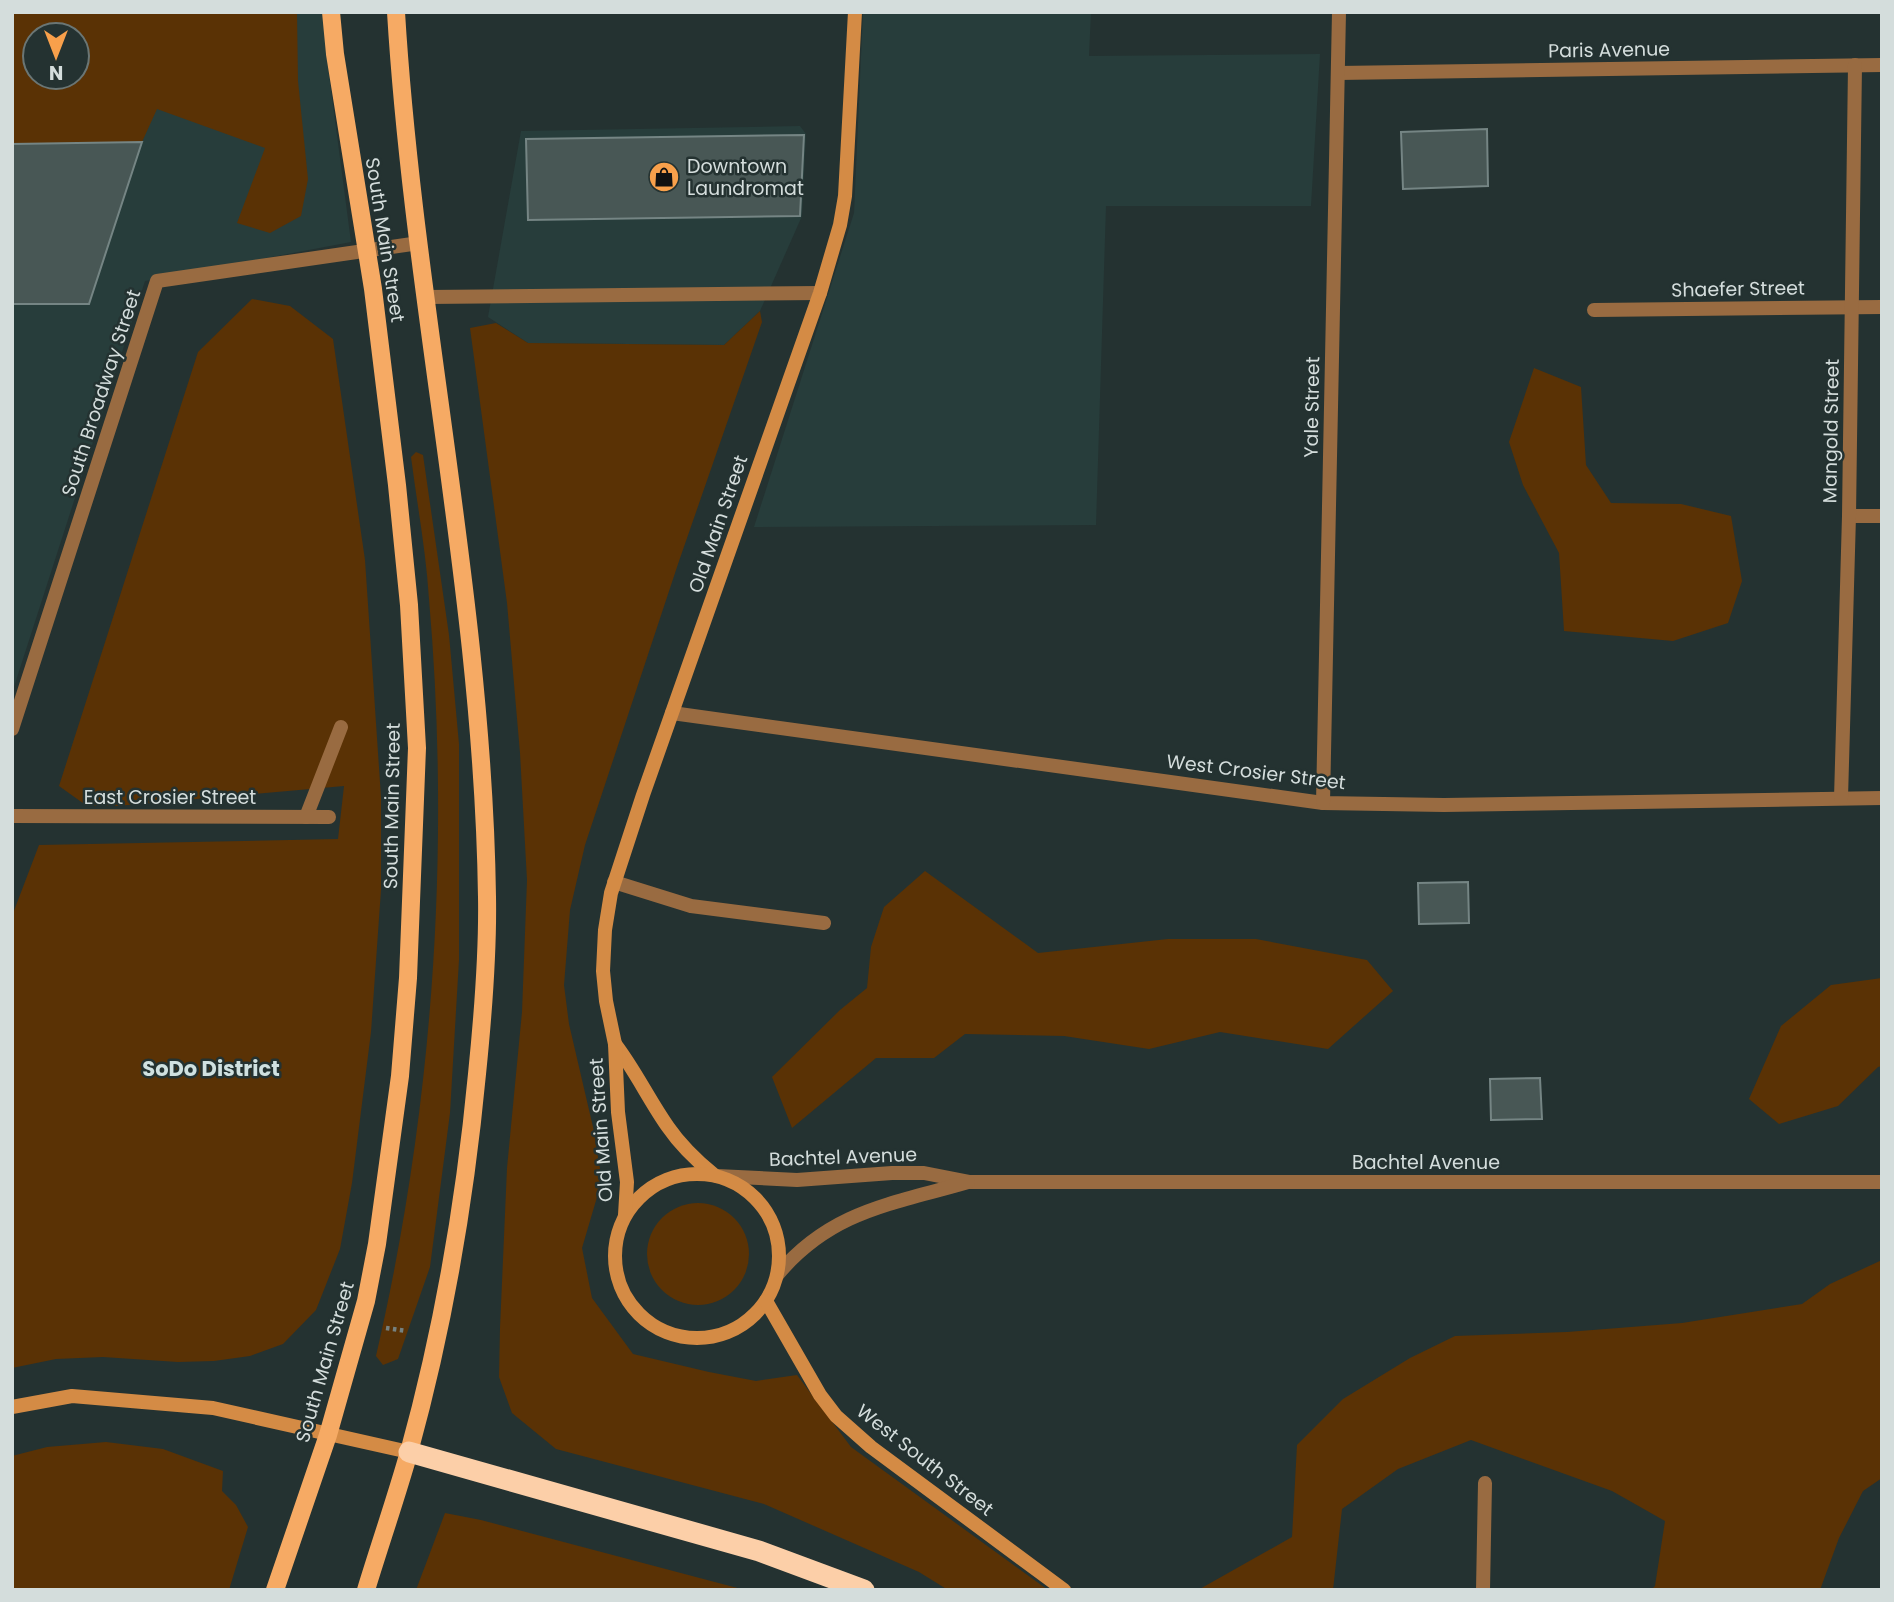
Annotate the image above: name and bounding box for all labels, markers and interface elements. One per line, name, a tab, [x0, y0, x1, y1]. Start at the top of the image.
north arrow	[21, 21, 91, 91]
street label: Paris Avenue	[1548, 35, 1670, 65]
text: N	[49, 59, 63, 86]
place label: Downtown Laundromat	[687, 153, 804, 202]
street label: South Main Street	[359, 156, 411, 324]
shop icon: Downtown Laundromat	[647, 160, 681, 194]
street label: Shaefer Street	[1671, 274, 1805, 304]
street label: South Broadway Street	[55, 286, 147, 500]
street label: Yale Street	[1298, 356, 1326, 458]
street label: Mangold Street	[1816, 358, 1846, 504]
street label: Old Main Street	[682, 451, 754, 597]
street label: South Main Street	[377, 723, 407, 889]
street label: West Crosier Street	[1165, 748, 1347, 796]
street label: East Crosier Street	[84, 784, 256, 811]
district label: SoDo District	[142, 1054, 280, 1083]
street label: Old Main Street	[582, 1057, 619, 1203]
street label: Bachtel Avenue	[769, 1141, 917, 1173]
street label: Bachtel Avenue	[1352, 1149, 1500, 1176]
street label: South Main Street	[289, 1278, 361, 1446]
street label: West South Street	[851, 1398, 999, 1522]

